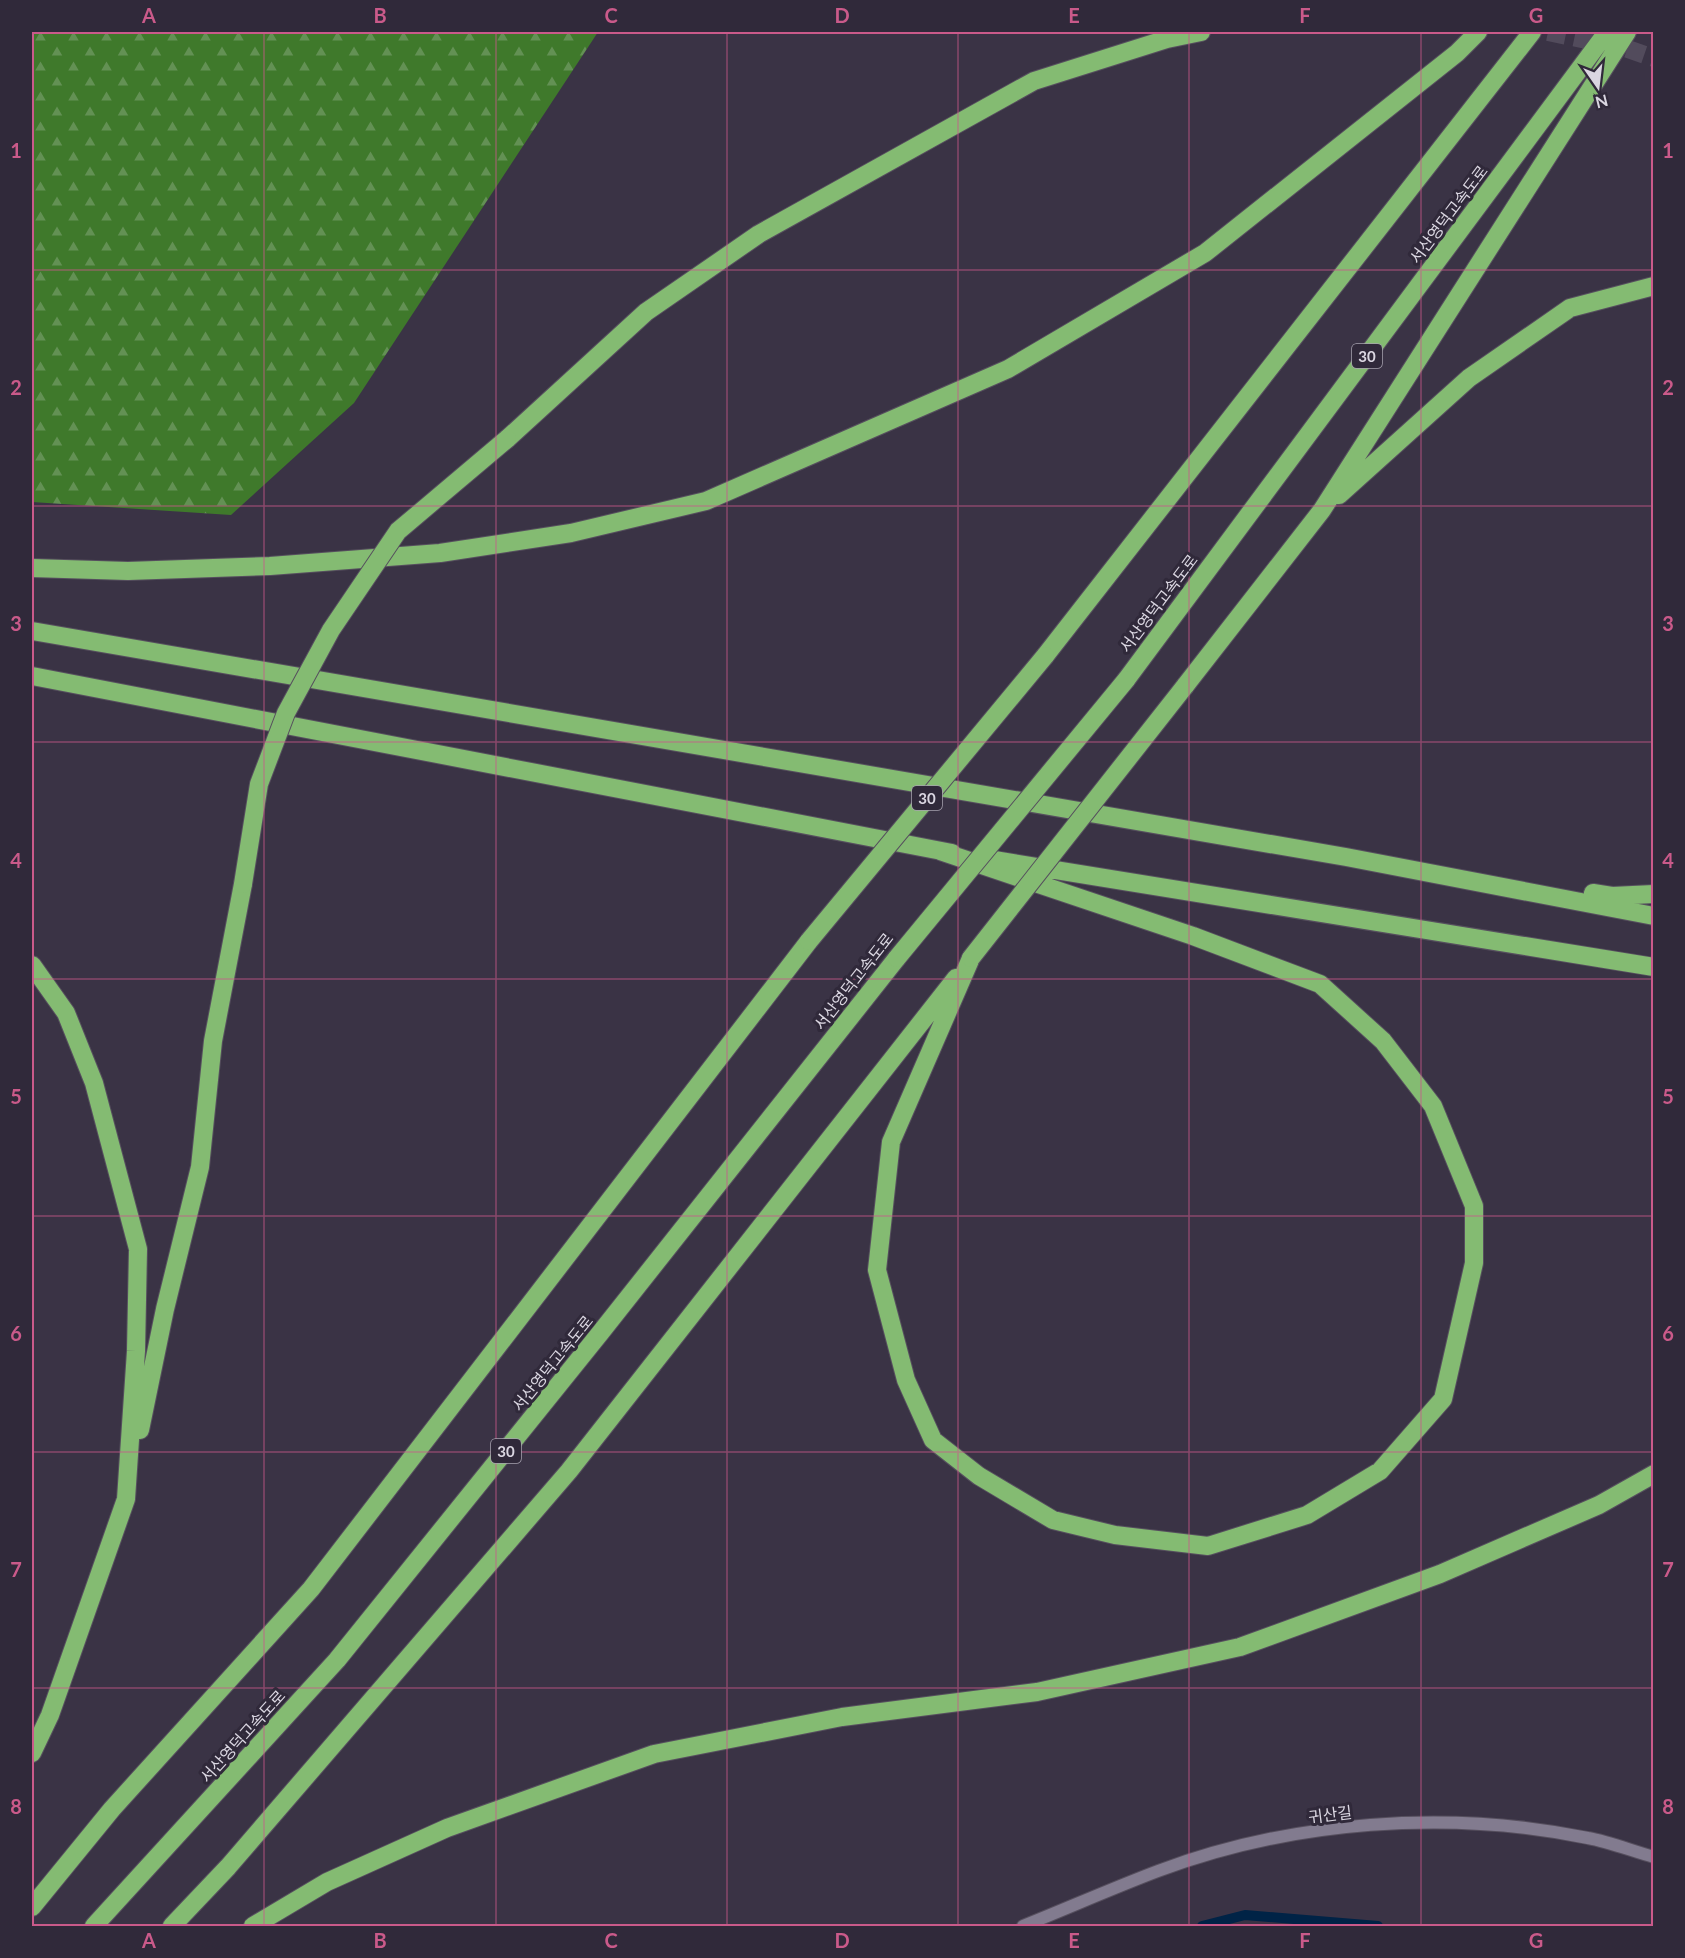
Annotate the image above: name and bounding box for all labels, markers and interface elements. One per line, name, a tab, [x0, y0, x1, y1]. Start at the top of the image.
text: A	[141, 3, 156, 27]
text: B	[373, 3, 387, 27]
text: C	[604, 3, 618, 27]
text: D	[834, 3, 850, 27]
text: E	[1068, 3, 1080, 27]
text: F	[1299, 3, 1311, 27]
text: G	[1529, 3, 1543, 27]
north arrow	[1568, 57, 1628, 117]
text: N	[1593, 91, 1610, 113]
text: 1	[10, 138, 22, 162]
text: 1	[1662, 138, 1674, 162]
street label: 서산영덕고속도로	[1405, 161, 1491, 267]
road number: 30	[1352, 344, 1382, 368]
text: 2	[10, 375, 22, 399]
text: 2	[1662, 375, 1674, 399]
street label: 서산영덕고속도로	[1115, 550, 1201, 656]
text: 3	[10, 611, 22, 635]
text: 3	[1662, 611, 1674, 635]
road number: 30	[912, 786, 942, 810]
text: 4	[10, 848, 22, 872]
text: 4	[1662, 848, 1674, 872]
street label: 서산영덕고속도로	[809, 929, 897, 1033]
text: 5	[10, 1084, 22, 1108]
text: 5	[1662, 1084, 1674, 1108]
street label: 서산영덕고속도로	[508, 1311, 597, 1415]
text: 6	[10, 1321, 22, 1345]
text: 6	[1662, 1321, 1674, 1345]
road number: 30	[491, 1439, 521, 1463]
text: 7	[10, 1557, 22, 1581]
text: 7	[1662, 1557, 1674, 1581]
street label: 서산영덕고속도로	[196, 1686, 289, 1786]
text: 8	[10, 1794, 22, 1818]
text: 8	[1662, 1794, 1674, 1818]
street label: 귀산길	[1307, 1802, 1353, 1826]
text: A	[141, 1928, 156, 1952]
text: B	[373, 1928, 387, 1952]
text: C	[604, 1928, 618, 1952]
text: D	[834, 1928, 850, 1952]
text: E	[1068, 1928, 1080, 1952]
text: F	[1299, 1928, 1311, 1952]
text: G	[1529, 1928, 1543, 1952]

